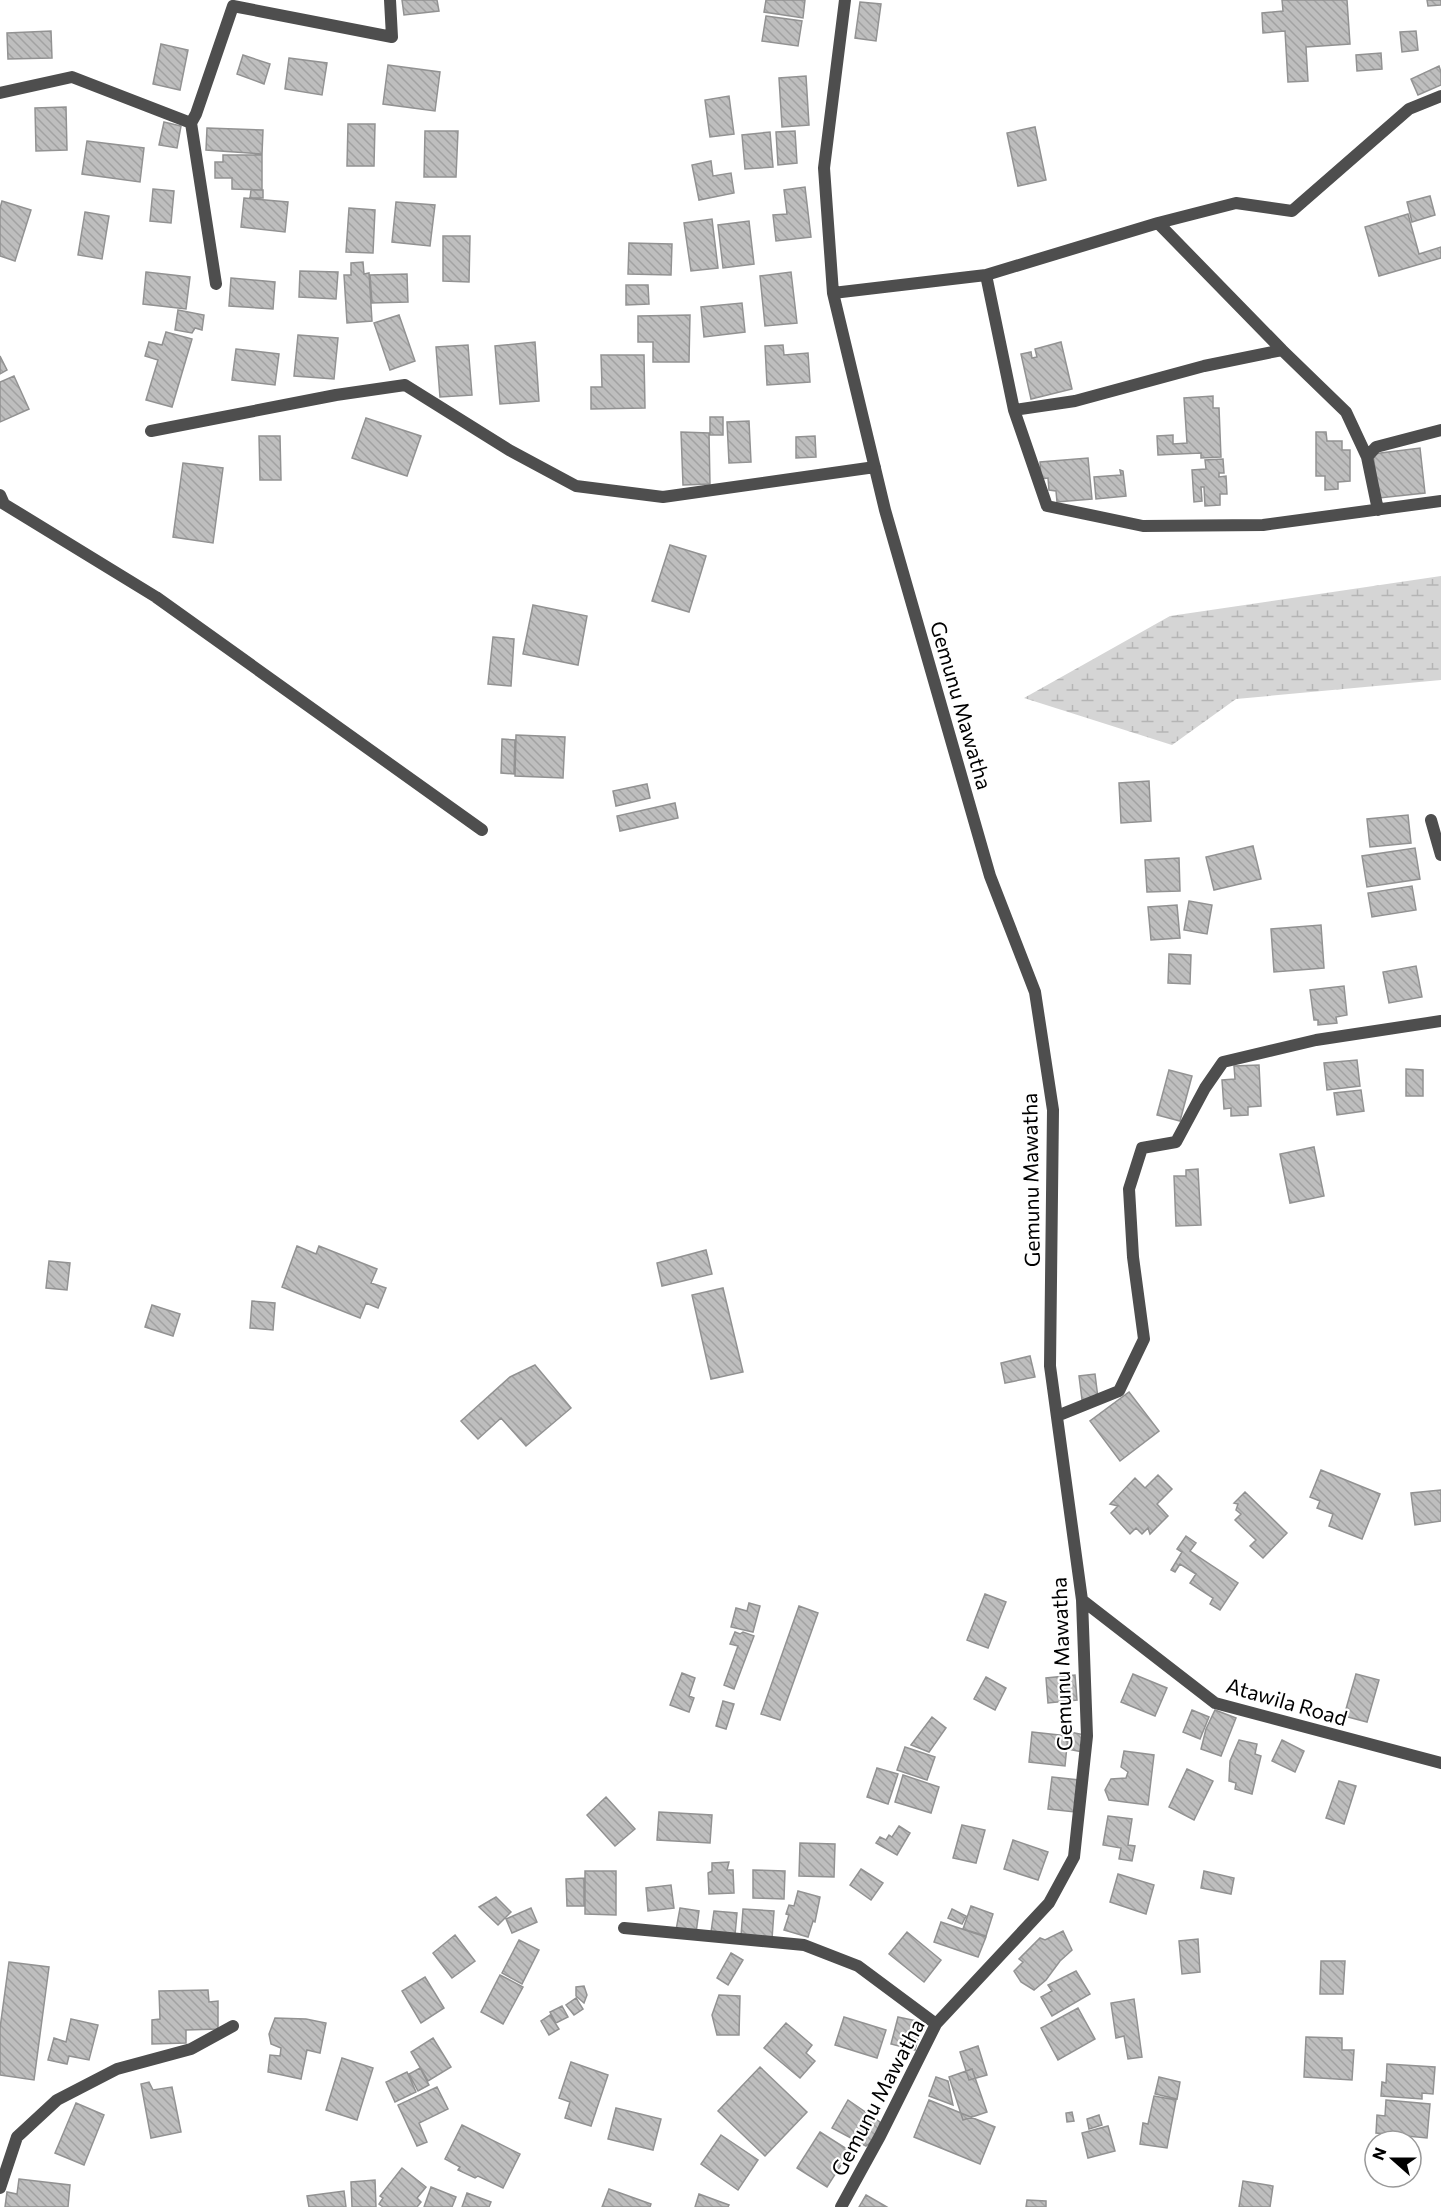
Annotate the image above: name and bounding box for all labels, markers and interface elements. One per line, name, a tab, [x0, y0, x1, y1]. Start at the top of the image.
street label: Gemunu Mawatha	[926, 618, 998, 792]
street label: Gemunu Mawatha	[1016, 1093, 1044, 1267]
street label: Gemunu Mawatha	[1045, 1577, 1077, 1751]
street label: Atawila Road	[1224, 1672, 1350, 1730]
street label: Gemunu Mawatha	[825, 2014, 929, 2180]
north arrow	[1363, 2129, 1423, 2189]
text: N	[1368, 2144, 1390, 2162]

